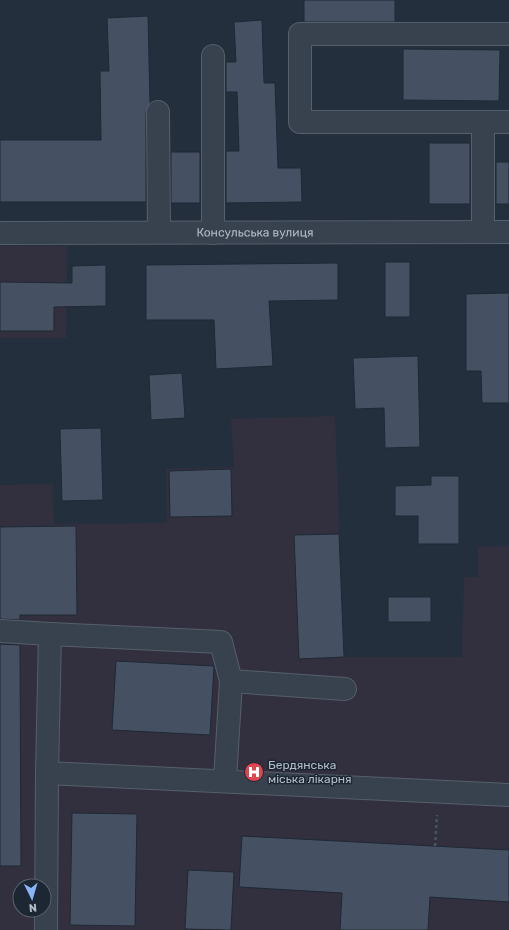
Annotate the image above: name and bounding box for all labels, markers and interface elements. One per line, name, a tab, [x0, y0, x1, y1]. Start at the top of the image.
street label: Консульська вулиця	[196, 225, 314, 240]
place label: Бердянська міська лікарня	[268, 758, 352, 786]
hospital icon: Бердянська міська лікарня	[243, 761, 265, 783]
north arrow	[12, 878, 52, 918]
text: N	[28, 901, 37, 914]

